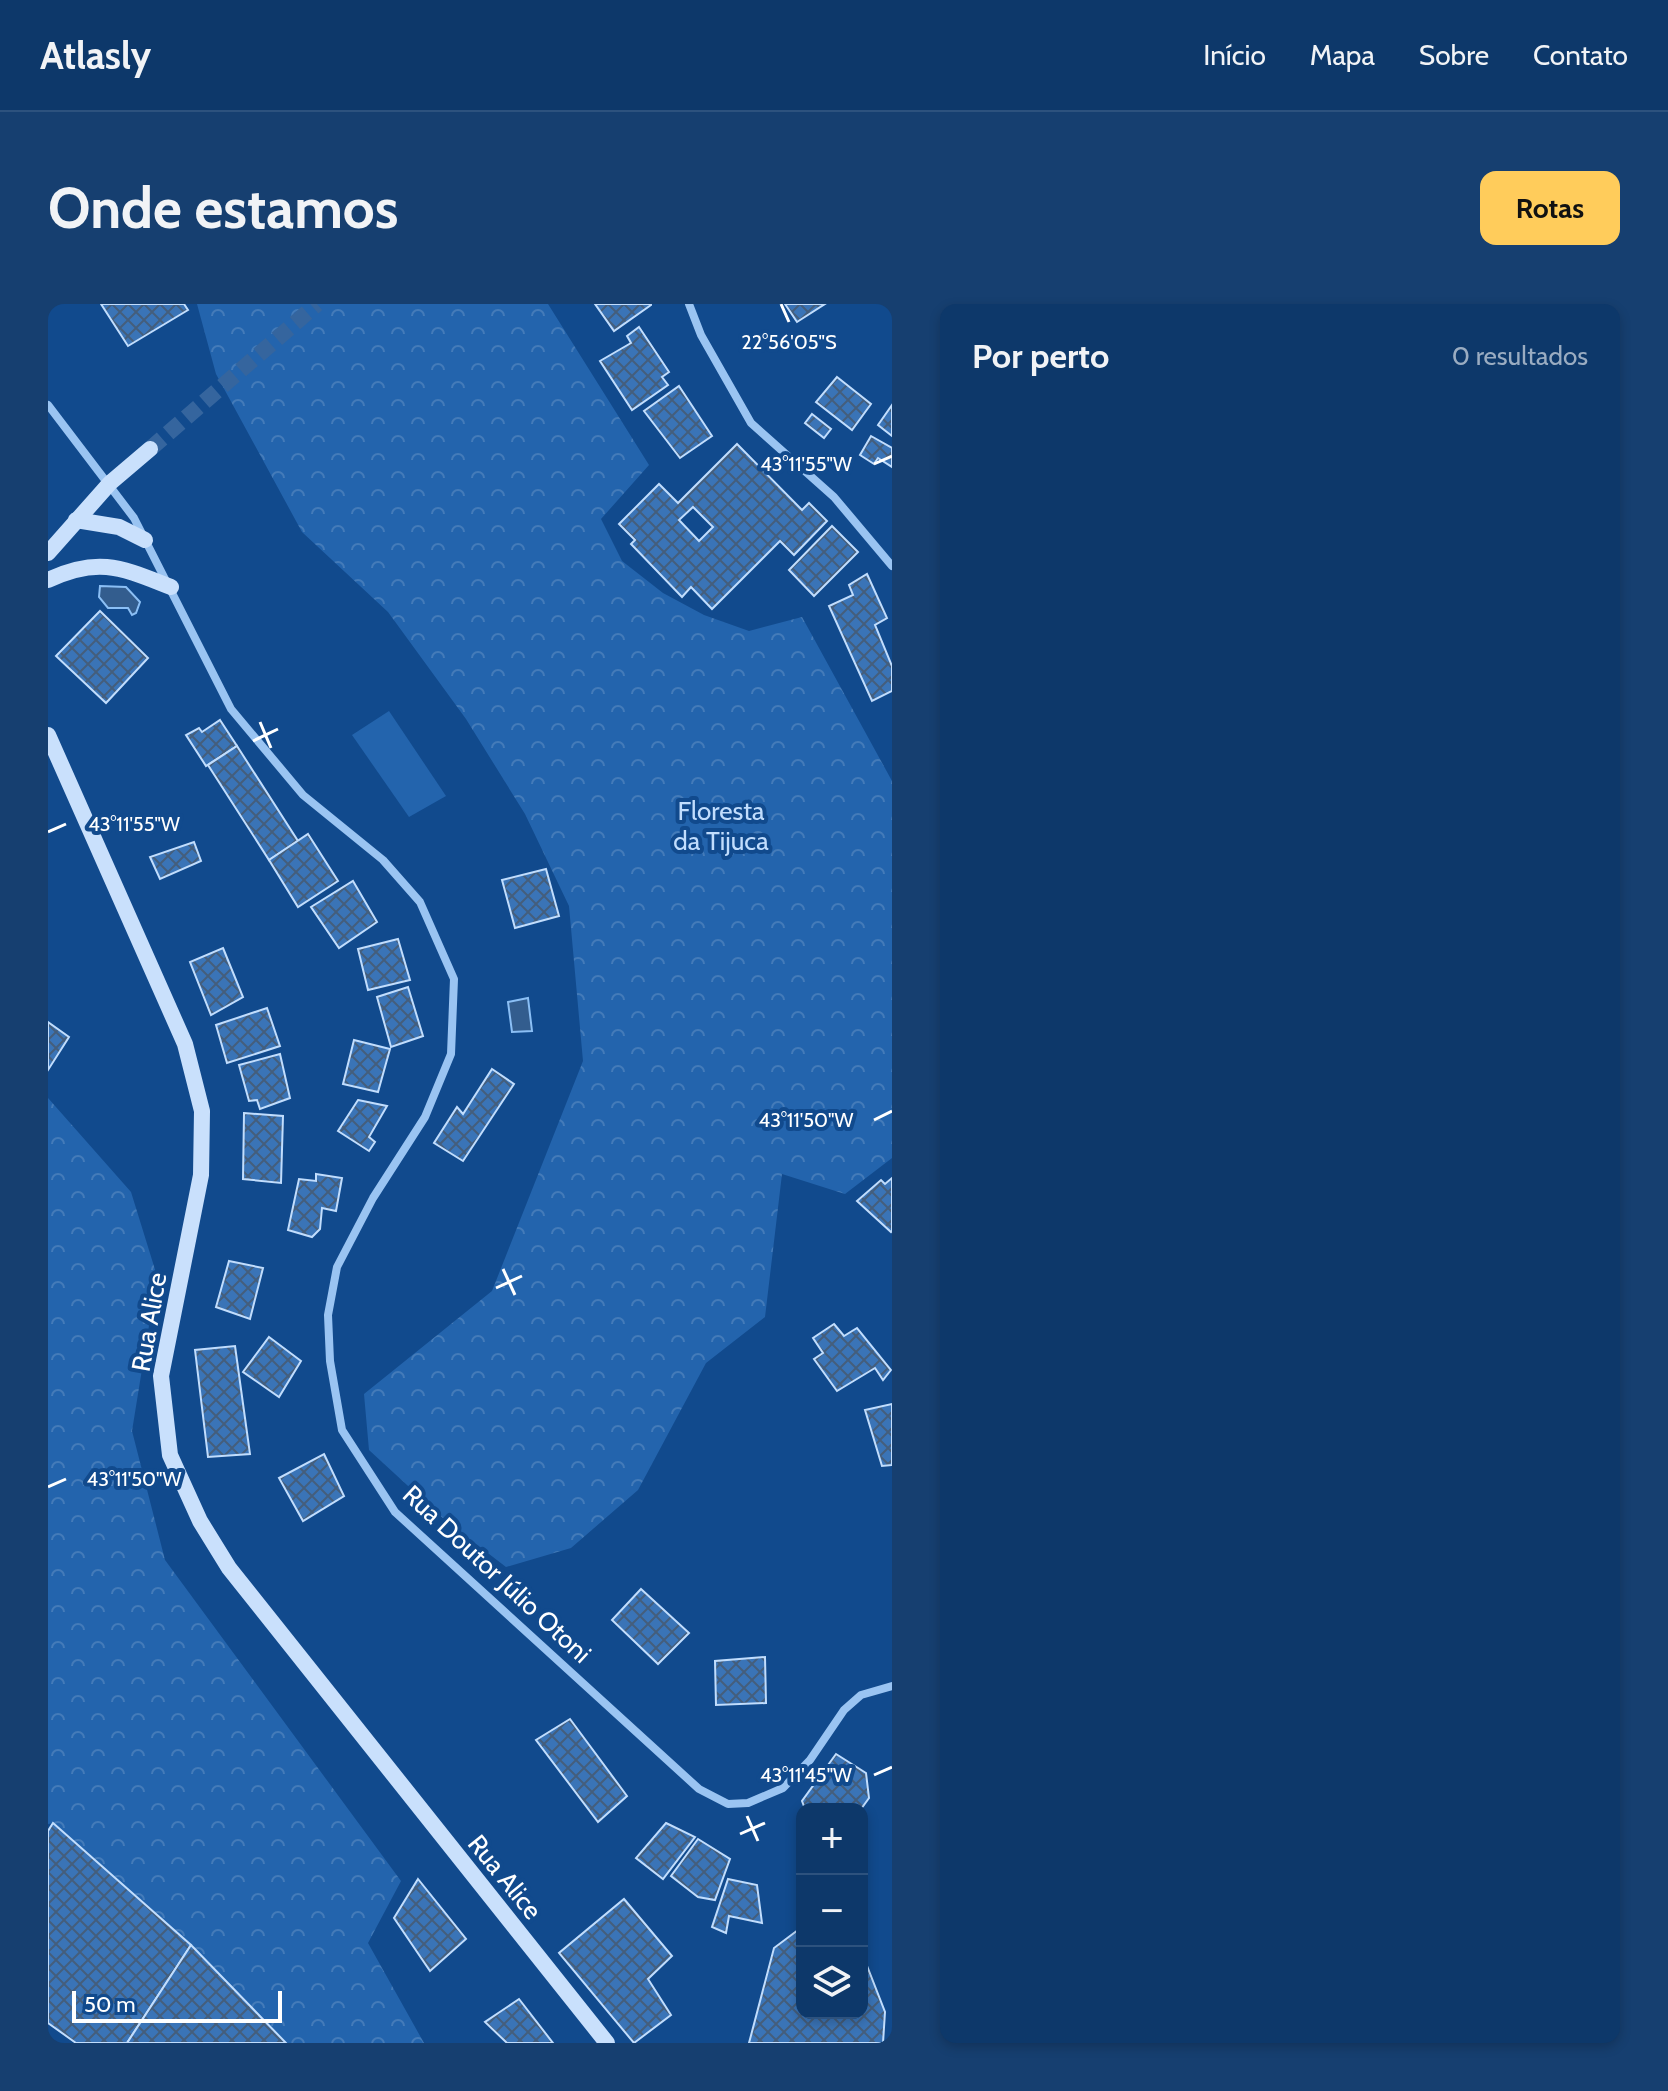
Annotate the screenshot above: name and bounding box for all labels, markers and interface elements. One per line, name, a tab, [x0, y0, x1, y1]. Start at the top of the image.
text: Atlasly	[40, 32, 151, 79]
text: Início	[1203, 38, 1266, 72]
text: Mapa	[1310, 38, 1375, 72]
text: Sobre	[1419, 38, 1489, 72]
text: Contato	[1533, 38, 1628, 72]
button: Rotas	[1480, 171, 1620, 245]
text: Onde estamos	[48, 174, 398, 242]
text: 22°56'05"S	[741, 330, 837, 354]
text: Por perto	[972, 335, 1109, 377]
text: 0 resultados	[1452, 340, 1588, 372]
text: 43°11'55"W	[760, 452, 852, 476]
park label: Floresta da Tijuca	[673, 795, 769, 857]
text: 43°11'55"W	[88, 812, 180, 836]
text: 43°11'50"W	[759, 1108, 853, 1132]
street label: Rua Alice	[125, 1270, 173, 1374]
text: 43°11'50"W	[87, 1467, 181, 1491]
street label: Rua Doutor Júlio Otoni	[396, 1478, 598, 1670]
text: 43°11'45"W	[760, 1763, 852, 1787]
map controls	[796, 1803, 868, 2019]
button: +	[796, 1803, 868, 1875]
street label: Rua Alice	[461, 1828, 549, 1926]
button: −	[796, 1875, 868, 1947]
button: layers	[796, 1947, 868, 2019]
scale bar	[72, 1987, 282, 2023]
text: 50 m	[84, 1991, 136, 2018]

